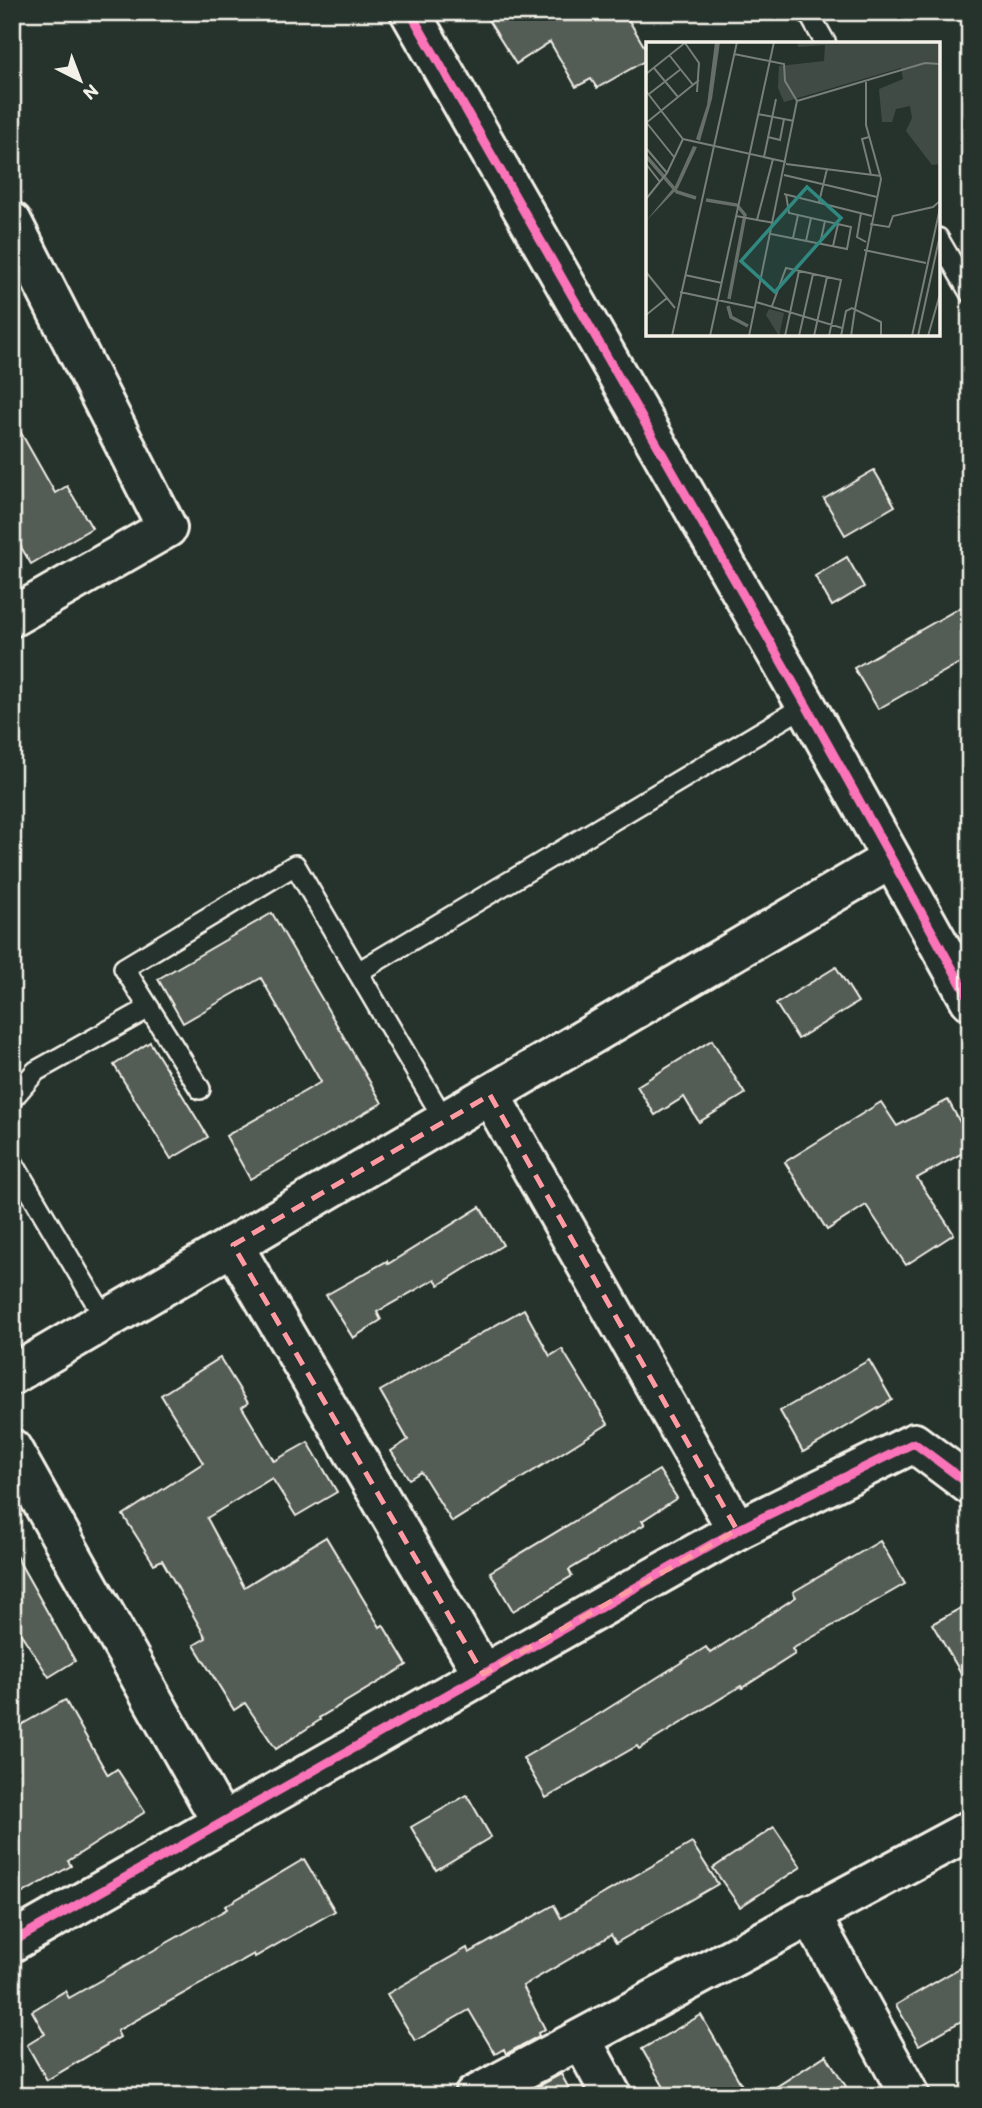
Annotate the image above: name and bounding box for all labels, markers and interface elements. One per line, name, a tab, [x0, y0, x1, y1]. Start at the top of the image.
inset map	[646, 42, 940, 336]
north arrow	[46, 46, 116, 116]
text: N	[79, 79, 104, 105]

